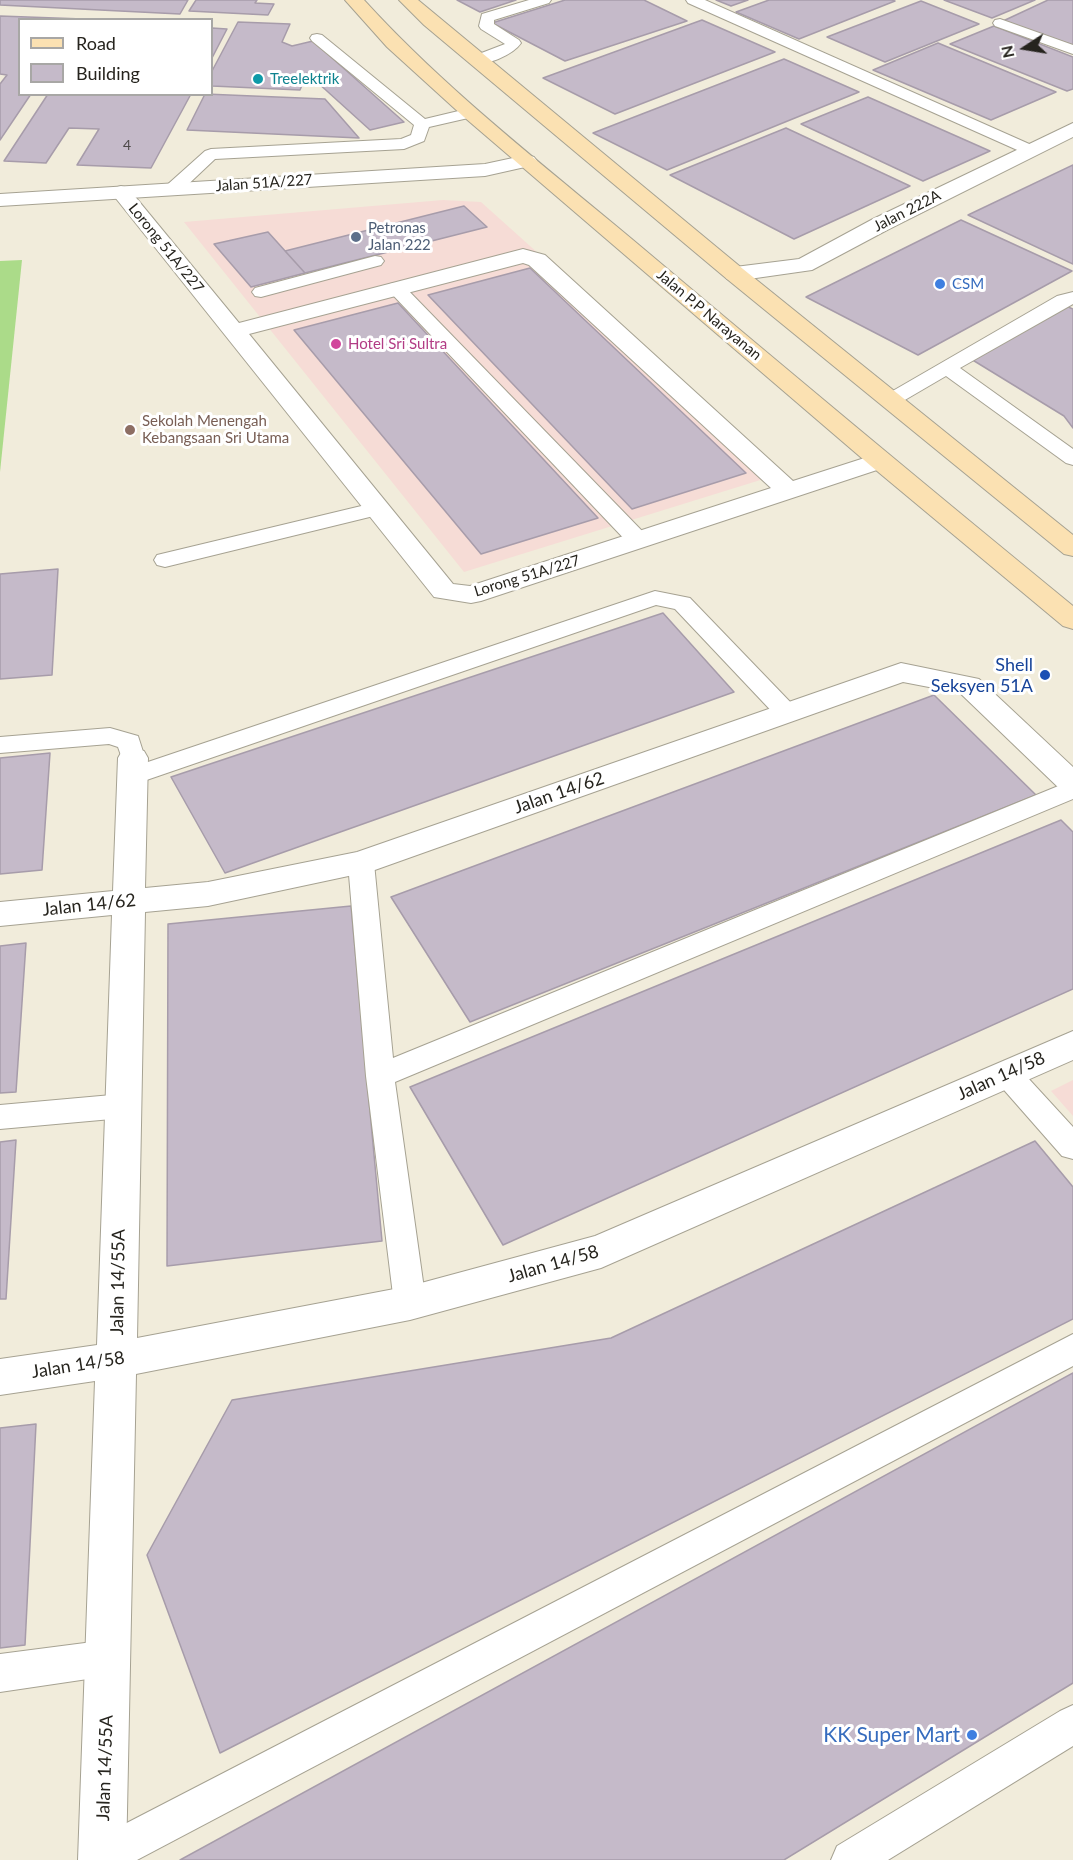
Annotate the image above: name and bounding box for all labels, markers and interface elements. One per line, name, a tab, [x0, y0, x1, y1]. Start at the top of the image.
legend	[18, 18, 213, 96]
north arrow	[995, 18, 1055, 78]
text: Road	[76, 32, 116, 54]
text: N	[996, 44, 1017, 60]
text: Building	[76, 62, 140, 84]
place label: Treelektrik	[270, 70, 339, 88]
marker: Treelektrik	[251, 72, 265, 86]
house number: 4	[123, 137, 131, 153]
street label: Jalan 51A/227	[215, 171, 313, 195]
street label: Jalan 222A	[870, 186, 944, 236]
street label: Lorong 51A/227	[124, 200, 208, 296]
place label: Petronas Jalan 222	[368, 219, 431, 254]
marker: Petronas Jalan 222	[349, 230, 363, 244]
street label: Jalan P.P Narayanan	[653, 266, 765, 364]
place label: CSM	[952, 275, 984, 293]
marker: CSM	[933, 277, 947, 291]
place label: Hotel Sri Sultra	[348, 335, 447, 353]
marker: Hotel Sri Sultra	[329, 337, 343, 351]
place label: Sekolah Menengah Kebangsaan Sri Utama	[142, 412, 289, 447]
marker: Sekolah Menengah Kebangsaan Sri Utama	[123, 423, 137, 437]
street label: Lorong 51A/227	[472, 551, 582, 601]
place label: Shell Seksyen 51A	[931, 654, 1033, 696]
marker: Shell Seksyen 51A	[1038, 668, 1052, 682]
street label: Jalan 14/62	[511, 767, 607, 819]
street label: Jalan 14/62	[41, 889, 137, 921]
street label: Jalan 14/58	[954, 1047, 1048, 1105]
street label: Jalan 14/55A	[106, 1229, 130, 1335]
street label: Jalan 14/58	[505, 1241, 601, 1287]
street label: Jalan 14/58	[30, 1347, 126, 1383]
street label: Jalan 14/55A	[92, 1715, 118, 1821]
place label: KK Super Mart	[823, 1722, 960, 1748]
marker: KK Super Mart	[965, 1728, 979, 1742]

